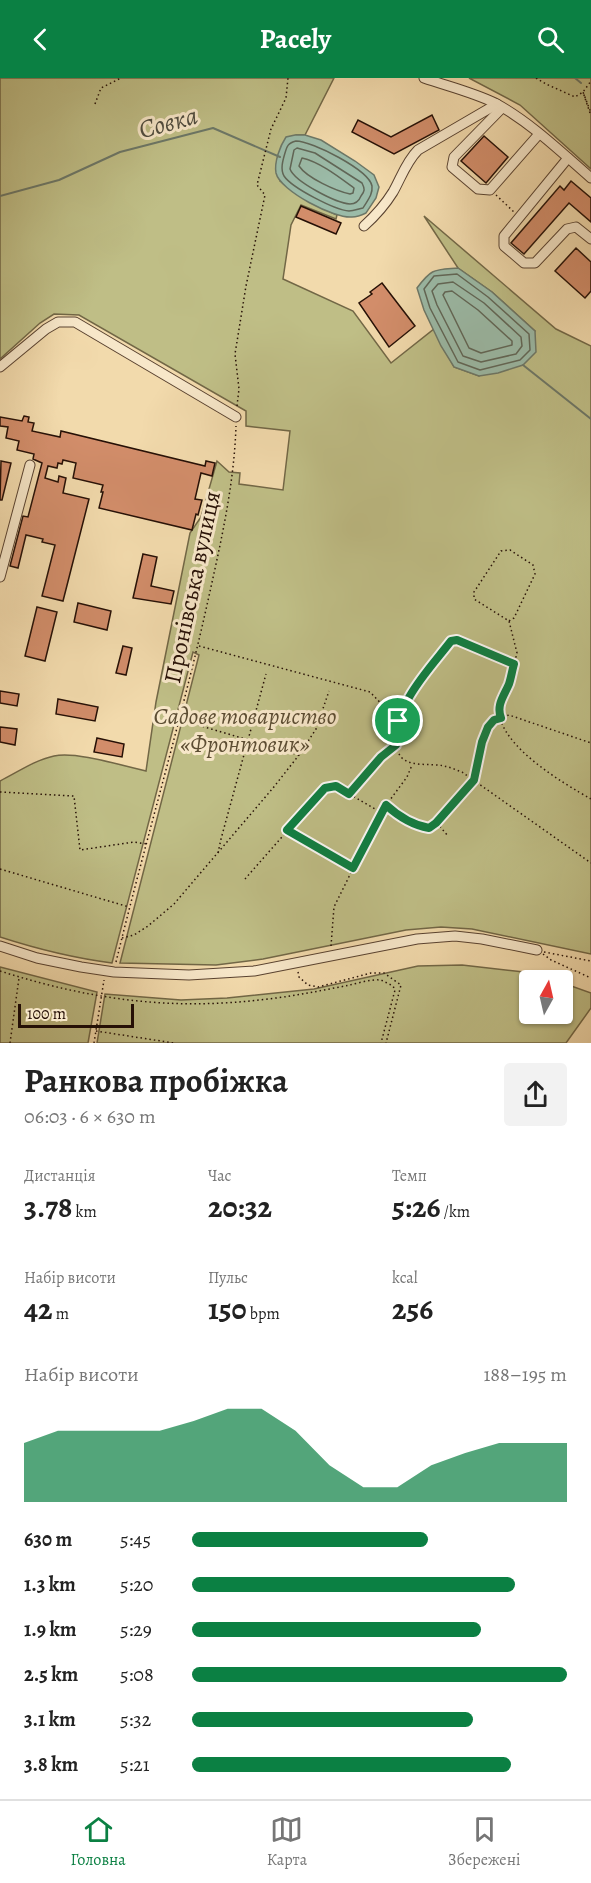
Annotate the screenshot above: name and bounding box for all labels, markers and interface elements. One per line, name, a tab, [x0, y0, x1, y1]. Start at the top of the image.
text: Pacely	[260, 21, 331, 57]
icon: back	[24, 23, 57, 56]
icon: search	[534, 23, 567, 56]
water label: Совка	[135, 98, 201, 147]
street label: Пронівська вулиця	[156, 488, 228, 686]
pin	[372, 695, 423, 746]
park label: Садове товариство «Фронтовик»	[153, 700, 337, 760]
icon: arrive	[381, 704, 414, 737]
north arrow	[519, 970, 573, 1024]
map controls	[519, 970, 573, 1024]
scale bar	[18, 1001, 134, 1028]
text: 100 m	[27, 1003, 66, 1025]
text: Ранкова пробіжка	[24, 1058, 288, 1103]
button: share	[504, 1063, 567, 1126]
text: 06:03 · 6 × 630 m	[24, 1103, 156, 1130]
text: Дистанція	[24, 1165, 95, 1187]
text: Час	[208, 1165, 232, 1187]
text: Темп	[392, 1165, 427, 1187]
text: 3.78	[24, 1187, 72, 1227]
text: 20:32	[208, 1187, 272, 1227]
text: 5:26	[392, 1187, 440, 1227]
text: km	[72, 1201, 97, 1223]
text: /km	[440, 1201, 470, 1223]
text: Набір висоти	[24, 1267, 116, 1289]
text: Пульс	[208, 1267, 248, 1289]
text: kcal	[392, 1267, 418, 1289]
text: 42	[24, 1289, 53, 1329]
text: 150	[208, 1289, 247, 1329]
text: 256	[392, 1289, 433, 1329]
text: m	[53, 1303, 69, 1325]
text: bpm	[247, 1303, 280, 1325]
text: Набір висоти	[24, 1361, 139, 1388]
text: 188–195 m	[483, 1361, 567, 1388]
text: 630 m	[24, 1526, 72, 1553]
text: 5:45	[120, 1526, 151, 1553]
text: 1.3 km	[24, 1571, 76, 1598]
text: 5:20	[120, 1571, 154, 1598]
text: 1.9 km	[24, 1616, 77, 1643]
text: 5:29	[120, 1616, 152, 1643]
text: 2.5 km	[24, 1661, 78, 1688]
text: 5:08	[120, 1661, 154, 1688]
text: 3.1 km	[24, 1706, 76, 1733]
text: 5:32	[120, 1706, 151, 1733]
text: 3.8 km	[24, 1751, 78, 1778]
text: 5:21	[120, 1751, 150, 1778]
tab: Головна	[71, 1813, 126, 1871]
tab: Карта	[267, 1813, 307, 1871]
tab: Збережені	[448, 1813, 520, 1871]

